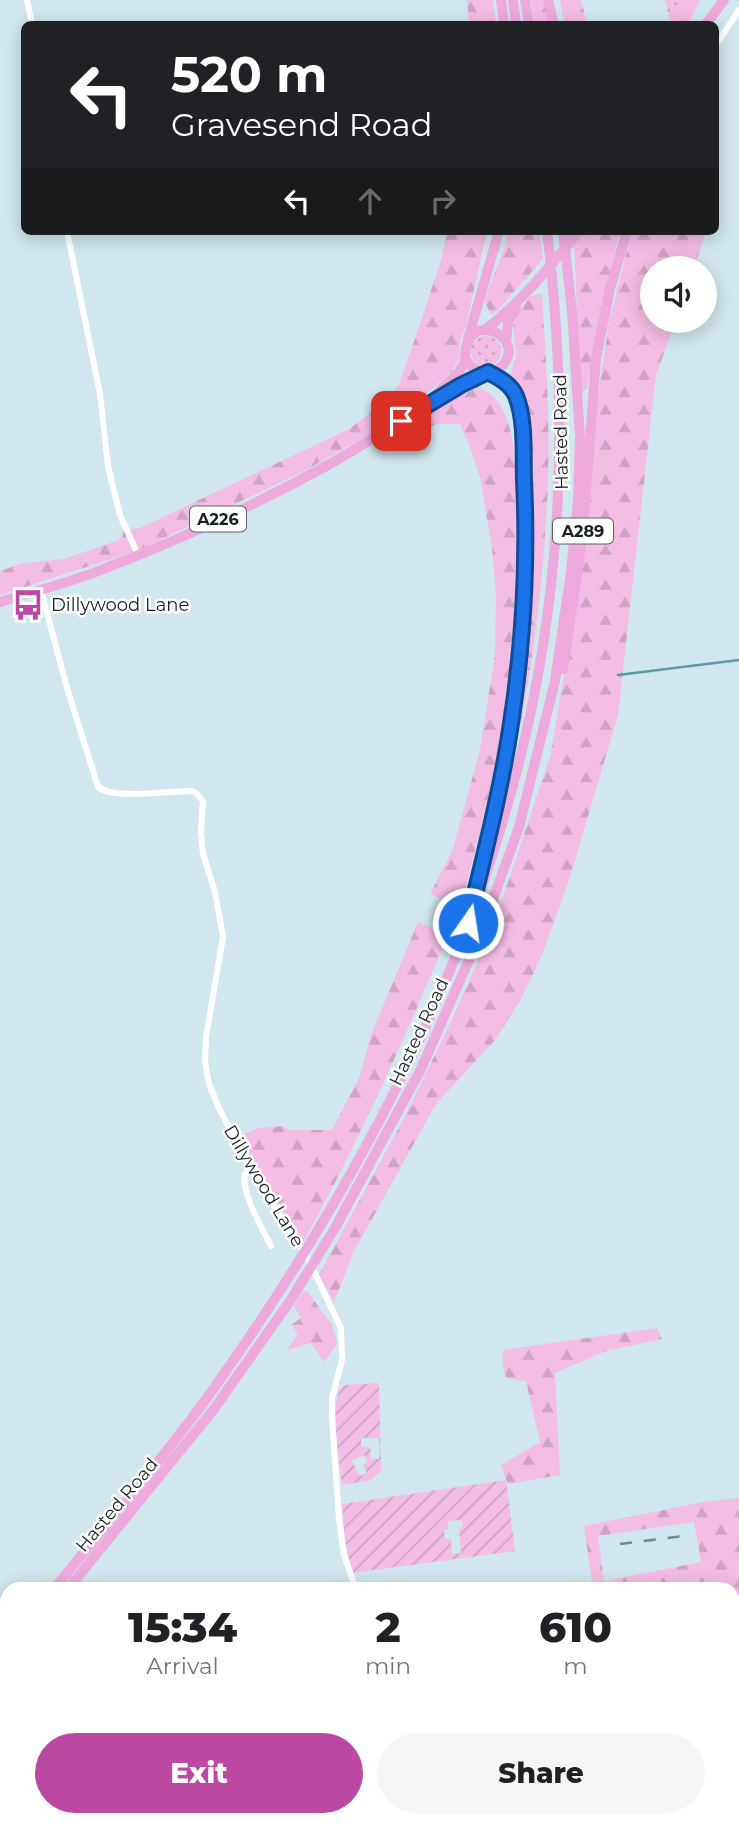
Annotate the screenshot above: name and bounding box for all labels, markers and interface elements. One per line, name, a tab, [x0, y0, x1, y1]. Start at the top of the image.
text: 520 m	[171, 45, 327, 104]
icon: left	[56, 49, 147, 140]
text: Gravesend Road	[171, 105, 432, 144]
icon: left	[278, 182, 316, 220]
icon: ahead	[351, 182, 389, 220]
icon: right	[424, 182, 462, 220]
map controls	[640, 256, 717, 333]
button: sound	[640, 256, 717, 333]
street label: Hasted Road	[549, 374, 573, 490]
pin	[371, 391, 431, 451]
icon: arrive	[382, 402, 420, 440]
road number: A226	[190, 506, 246, 532]
road number: A289	[553, 518, 613, 544]
bus stop icon: Dillywood Lane	[11, 588, 45, 622]
place label: Dillywood Lane	[51, 594, 189, 616]
position arrow	[431, 886, 505, 960]
street label: Hasted Road	[385, 975, 453, 1089]
street label: Dillywood Lane	[219, 1121, 309, 1251]
street label: Hasted Road	[71, 1454, 163, 1556]
text: 15:34	[128, 1601, 237, 1653]
text: 2	[375, 1601, 401, 1653]
text: 610	[539, 1601, 612, 1653]
text: Arrival	[146, 1652, 219, 1680]
text: min	[365, 1652, 411, 1680]
text: m	[563, 1652, 588, 1680]
button: Exit	[35, 1733, 363, 1813]
button: Share	[377, 1733, 705, 1813]

